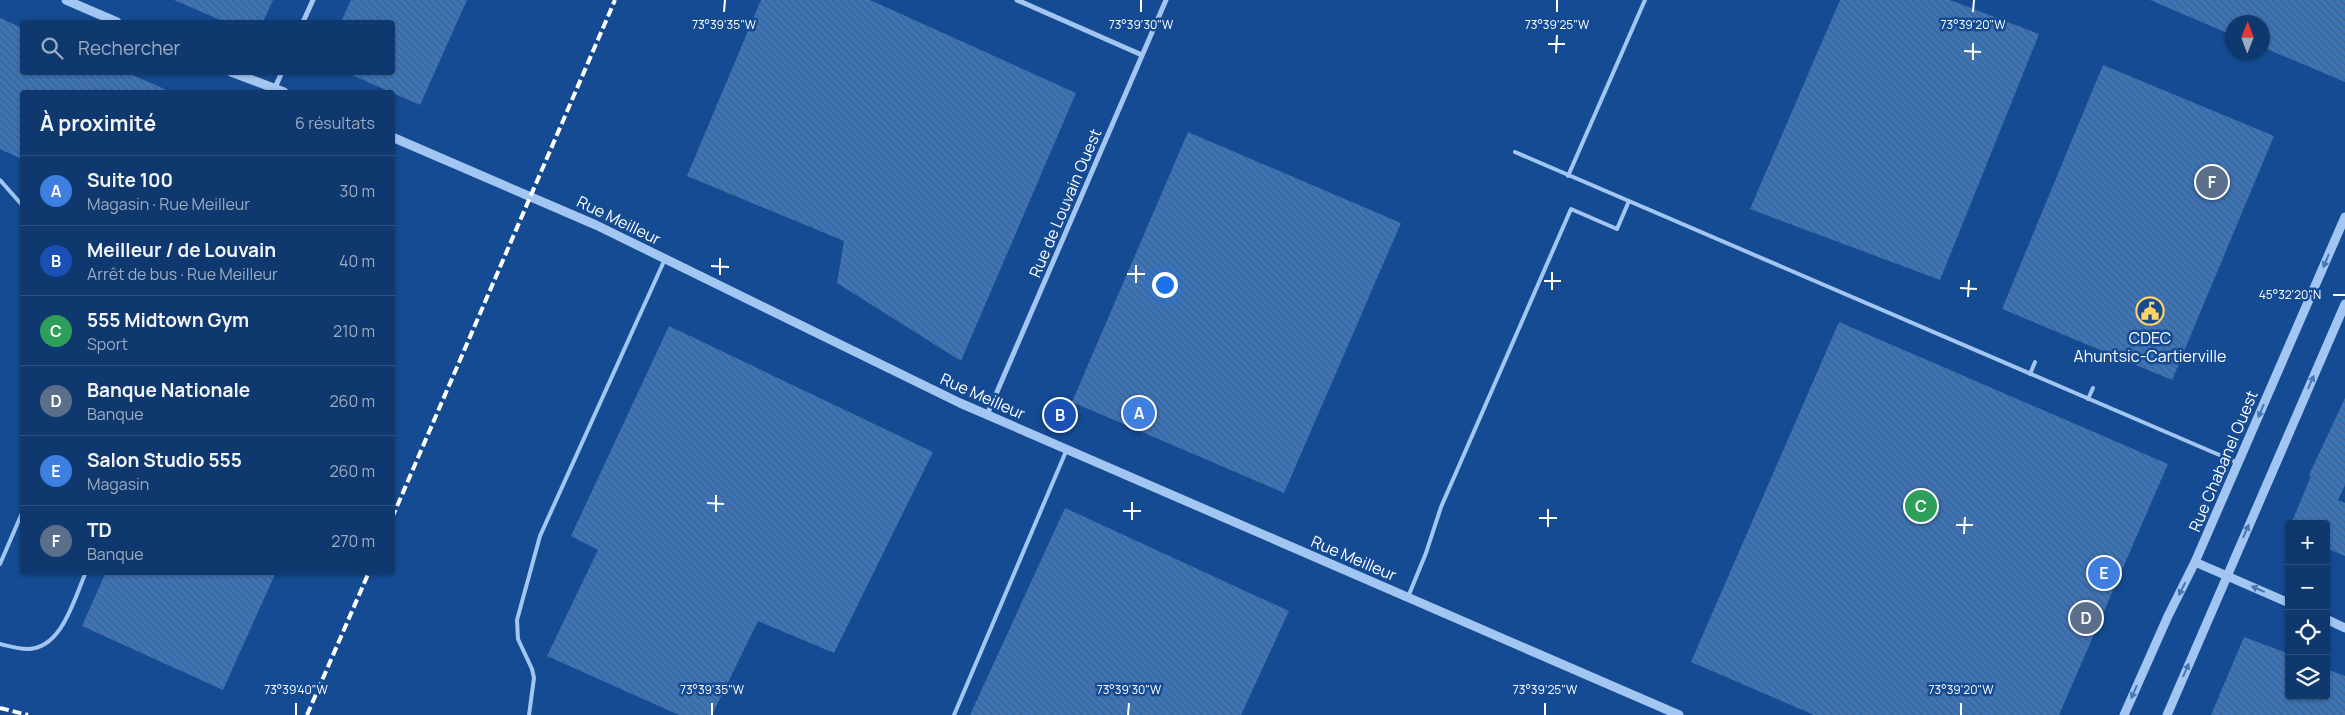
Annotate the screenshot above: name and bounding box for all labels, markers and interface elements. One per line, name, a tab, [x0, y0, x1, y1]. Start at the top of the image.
north arrow	[2225, 15, 2270, 60]
text: 73°39'35"W	[692, 16, 757, 33]
text: 73°39'30"W	[1109, 16, 1174, 33]
text: 73°39'25"W	[1525, 16, 1590, 33]
text: 73°39'20"W	[1941, 16, 2006, 33]
search box	[20, 20, 395, 75]
icon: search	[38, 34, 66, 62]
text: Rechercher	[78, 35, 180, 61]
text: À proximité	[40, 109, 156, 137]
text: 6 résultats	[295, 112, 375, 134]
street label: Rue de Louvain Ouest	[1024, 125, 1106, 281]
pin: F	[2196, 163, 2228, 201]
text: Suite 100	[87, 167, 173, 193]
text: A	[51, 180, 61, 202]
text: 30 m	[340, 180, 375, 202]
street label: Rue Meilleur	[573, 190, 665, 250]
text: Magasin · Rue Meilleur	[87, 193, 250, 215]
text: Meilleur / de Louvain	[87, 237, 276, 263]
text: B	[51, 250, 61, 272]
text: 40 m	[339, 250, 375, 272]
one-way arrow	[2321, 254, 2329, 268]
text: Arrêt de bus · Rue Meilleur	[87, 263, 278, 285]
your location	[1152, 272, 1178, 298]
text: 45°32'20"N	[2259, 286, 2321, 303]
public building icon: CDEC Ahuntsic-Cartierville	[2135, 296, 2165, 326]
text: 555 Midtown Gym	[87, 307, 249, 333]
text: C	[50, 320, 62, 342]
text: 210 m	[333, 320, 375, 342]
place label: CDEC Ahuntsic-Cartierville	[2074, 327, 2226, 367]
text: Sport	[87, 333, 128, 355]
street label: Rue Meilleur	[937, 367, 1029, 425]
one-way arrow	[2307, 375, 2315, 389]
text: Banque Nationale	[87, 377, 250, 403]
street label: Rue Chabanel Ouest	[2183, 387, 2263, 535]
text: D	[50, 390, 62, 412]
text: 260 m	[329, 390, 375, 412]
pin: A	[1123, 394, 1155, 432]
pin: B	[1044, 396, 1076, 434]
text: Banque	[87, 403, 144, 425]
one-way arrow	[2257, 404, 2265, 418]
text: Salon Studio 555	[87, 447, 242, 473]
text: E	[51, 460, 61, 482]
text: 260 m	[329, 460, 375, 482]
text: Magasin	[87, 473, 149, 495]
pin: C	[1905, 487, 1937, 525]
text: TD	[87, 517, 112, 543]
map controls	[2285, 520, 2330, 700]
button: +	[2285, 520, 2330, 565]
one-way arrow	[2242, 524, 2250, 538]
text: F	[52, 530, 60, 552]
text: 270 m	[331, 530, 375, 552]
street label: Rue Meilleur	[1308, 530, 1400, 586]
text: Banque	[87, 543, 144, 565]
pin: E	[2088, 554, 2120, 592]
button: −	[2285, 565, 2330, 610]
one-way arrow	[2178, 582, 2186, 596]
one-way arrow	[2251, 585, 2265, 593]
pin: D	[2070, 599, 2102, 637]
button: locate	[2285, 610, 2330, 655]
button: layers	[2285, 655, 2330, 700]
one-way arrow	[2183, 663, 2191, 677]
text: 73°39'40"W	[264, 681, 329, 698]
text: 73°39'35"W	[680, 681, 745, 698]
text: 73°39'30"W	[1097, 681, 1162, 698]
text: 73°39'25"W	[1513, 681, 1578, 698]
text: 73°39'20"W	[1929, 681, 1994, 698]
one-way arrow	[2130, 685, 2138, 699]

